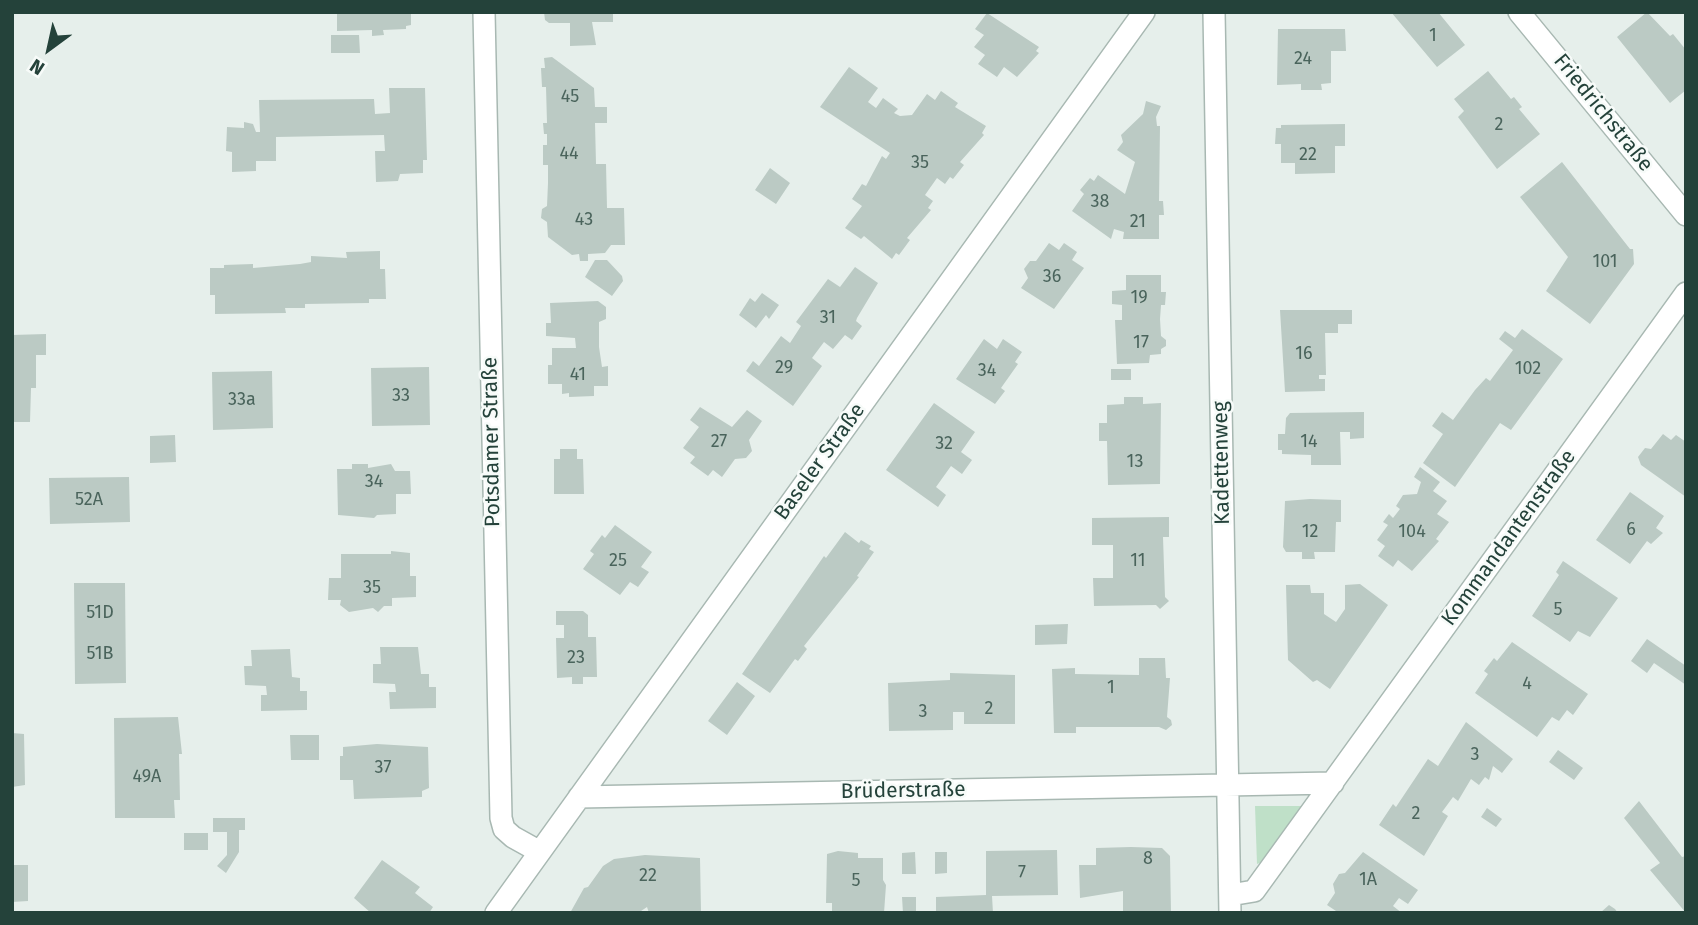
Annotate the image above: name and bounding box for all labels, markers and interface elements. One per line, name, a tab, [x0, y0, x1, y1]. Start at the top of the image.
north arrow	[14, 14, 84, 84]
house number: 1	[1429, 25, 1437, 47]
house number: 24	[1294, 48, 1312, 70]
street label: Friedrichstraße	[1548, 49, 1658, 177]
text: N	[26, 54, 49, 80]
house number: 45	[561, 86, 579, 108]
house number: 2	[1495, 114, 1503, 136]
house number: 44	[559, 143, 579, 165]
house number: 22	[1299, 144, 1317, 166]
house number: 35	[911, 152, 929, 174]
house number: 38	[1091, 191, 1109, 213]
house number: 43	[575, 209, 593, 231]
house number: 21	[1130, 211, 1146, 233]
house number: 101	[1592, 251, 1618, 273]
house number: 36	[1043, 266, 1061, 288]
house number: 19	[1130, 287, 1148, 309]
house number: 31	[820, 307, 836, 329]
house number: 17	[1133, 332, 1149, 354]
house number: 16	[1295, 343, 1313, 365]
street label: Potsdamer Straße	[478, 357, 506, 527]
house number: 29	[775, 357, 793, 379]
house number: 102	[1515, 358, 1541, 380]
house number: 34	[978, 360, 996, 382]
house number: 41	[570, 364, 586, 386]
house number: 33	[392, 385, 410, 407]
house number: 33a	[228, 389, 256, 411]
street label: Baseler Straße	[769, 399, 871, 525]
street label: Kadettenweg	[1208, 401, 1236, 525]
house number: 27	[711, 431, 727, 453]
house number: 14	[1300, 431, 1318, 453]
house number: 32	[935, 433, 953, 455]
street label: Kommandantenstraße	[1437, 445, 1581, 631]
house number: 13	[1127, 451, 1143, 473]
house number: 34	[365, 471, 383, 493]
house number: 52A	[75, 489, 103, 511]
house number: 6	[1626, 519, 1636, 541]
house number: 12	[1302, 521, 1318, 543]
house number: 104	[1398, 521, 1426, 543]
house number: 25	[609, 550, 627, 572]
house number: 11	[1130, 550, 1146, 572]
house number: 35	[363, 577, 381, 599]
house number: 5	[1553, 599, 1563, 621]
house number: 51D	[86, 602, 114, 624]
house number: 51B	[87, 643, 113, 665]
house number: 23	[567, 647, 585, 669]
house number: 4	[1522, 673, 1532, 695]
house number: 1	[1107, 677, 1115, 699]
house number: 2	[985, 698, 993, 720]
house number: 3	[919, 701, 927, 723]
house number: 3	[1471, 744, 1479, 766]
house number: 37	[375, 757, 391, 779]
house number: 49A	[133, 766, 161, 788]
street label: Brüderstraße	[840, 777, 966, 805]
house number: 2	[1412, 803, 1420, 825]
house number: 8	[1143, 848, 1153, 870]
house number: 7	[1018, 862, 1026, 884]
house number: 22	[639, 865, 657, 887]
house number: 1A	[1359, 869, 1377, 891]
house number: 5	[851, 870, 861, 892]

